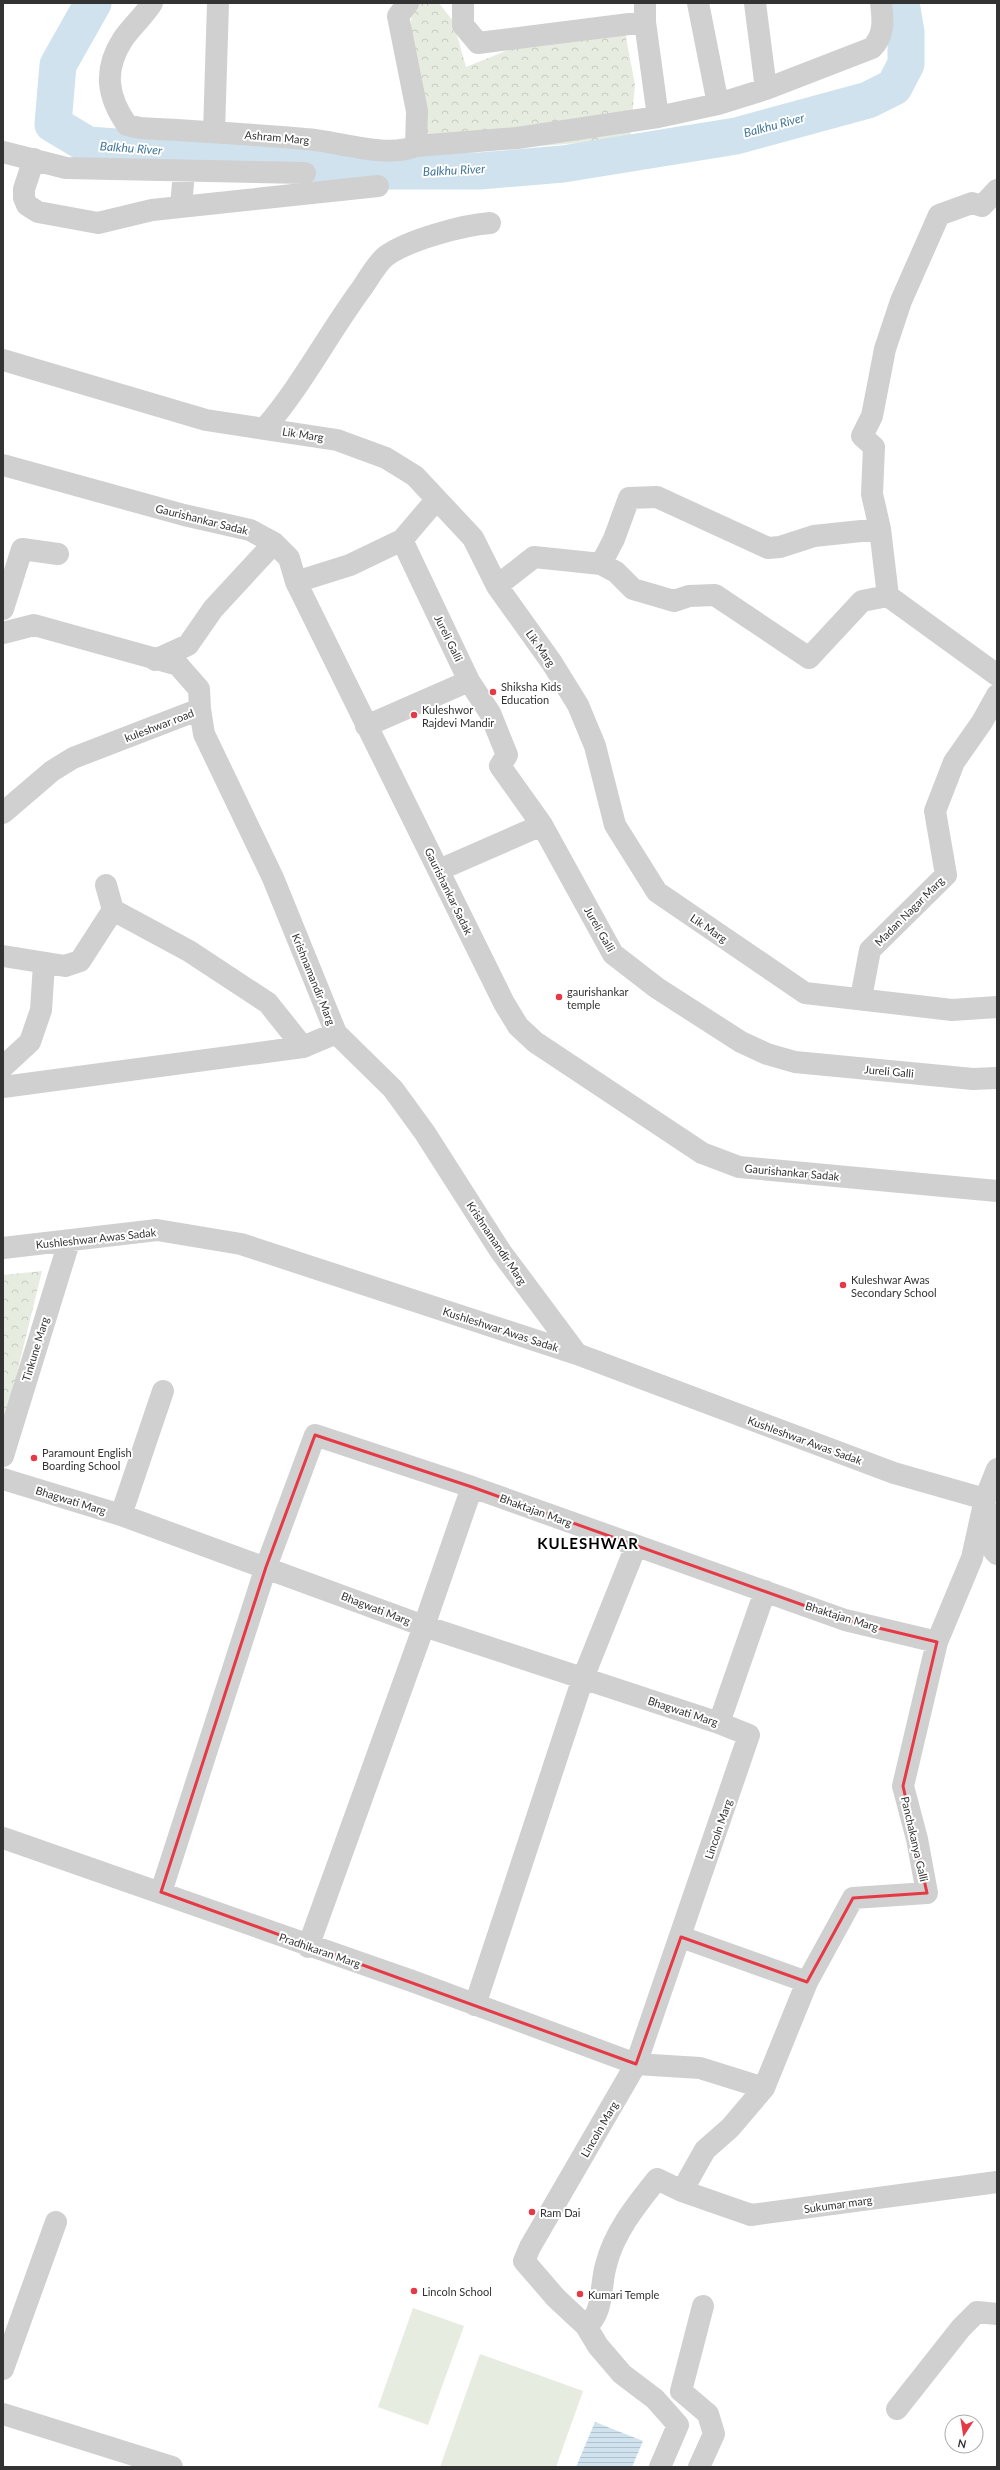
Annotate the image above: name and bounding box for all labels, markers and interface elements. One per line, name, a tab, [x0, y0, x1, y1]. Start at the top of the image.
water label: Balkhu River	[742, 109, 807, 140]
street label: Ashram Marg	[244, 128, 310, 146]
water label: Balkhu River	[99, 138, 163, 158]
water label: Balkhu River	[422, 161, 486, 179]
street label: Lik Marg	[281, 424, 325, 444]
street label: Gaurishankar Sadak	[154, 501, 250, 537]
street label: Jureli Galli	[432, 613, 466, 663]
street label: Lik Marg	[524, 627, 558, 669]
place label: Shiksha Kids Education	[501, 680, 562, 706]
marker: Shiksha Kids Education	[488, 687, 498, 697]
place label: Kuleshwor Rajdevi Mandir	[422, 703, 494, 729]
street label: kuleshwar road	[122, 706, 196, 744]
marker: Kuleshwor Rajdevi Mandir	[409, 710, 419, 720]
street label: Gaurishankar Sadak	[422, 845, 476, 937]
street label: Madan Nagar Marg	[872, 873, 947, 948]
street label: Jureli Galli	[582, 904, 618, 954]
street label: Lik Marg	[688, 911, 730, 945]
street label: Krishnamandir Marg	[290, 931, 338, 1027]
place label: gaurishankar temple	[567, 985, 629, 1011]
marker: gaurishankar temple	[554, 992, 564, 1002]
street label: Jureli Galli	[864, 1062, 915, 1080]
street label: Gaurishankar Sadak	[744, 1161, 840, 1183]
street label: Krishnamandir Marg	[464, 1199, 530, 1287]
street label: Kushleshwar Awas Sadak	[35, 1225, 157, 1251]
place label: Kuleshwar Awas Secondary School	[851, 1273, 937, 1299]
marker: Kuleshwar Awas Secondary School	[838, 1280, 848, 1290]
street label: Kushleshwar Awas Sadak	[441, 1304, 561, 1354]
street label: Tinkune Marg	[19, 1315, 51, 1383]
street label: Kushleshwar Awas Sadak	[746, 1413, 864, 1467]
place label: Paramount English Boarding School	[42, 1446, 132, 1472]
marker: Paramount English Boarding School	[29, 1453, 39, 1463]
street label: Bhagwati Marg	[34, 1483, 108, 1517]
street label: Bhaktajan Marg	[498, 1491, 574, 1529]
district label: KULESHWAR	[537, 1534, 639, 1552]
street label: Bhagwati Marg	[340, 1589, 413, 1627]
street label: Bhaktajan Marg	[804, 1599, 880, 1633]
street label: Bhagwati Marg	[646, 1694, 720, 1729]
street label: Panchakanya Galli	[899, 1795, 931, 1883]
street label: Lincoln Marg	[702, 1797, 734, 1861]
street label: Pradhikaran Marg	[278, 1930, 363, 1970]
street label: Lincoln Marg	[578, 2098, 620, 2159]
street label: Sukumar marg	[803, 2193, 873, 2215]
place label: Ram Dai	[540, 2206, 581, 2219]
marker: Ram Dai	[527, 2207, 537, 2217]
place label: Lincoln School	[422, 2285, 492, 2298]
marker: Lincoln School	[409, 2286, 419, 2296]
place label: Kumari Temple	[588, 2288, 660, 2301]
marker: Kumari Temple	[575, 2289, 585, 2299]
north arrow	[944, 2414, 984, 2454]
text: N	[956, 2437, 967, 2452]

